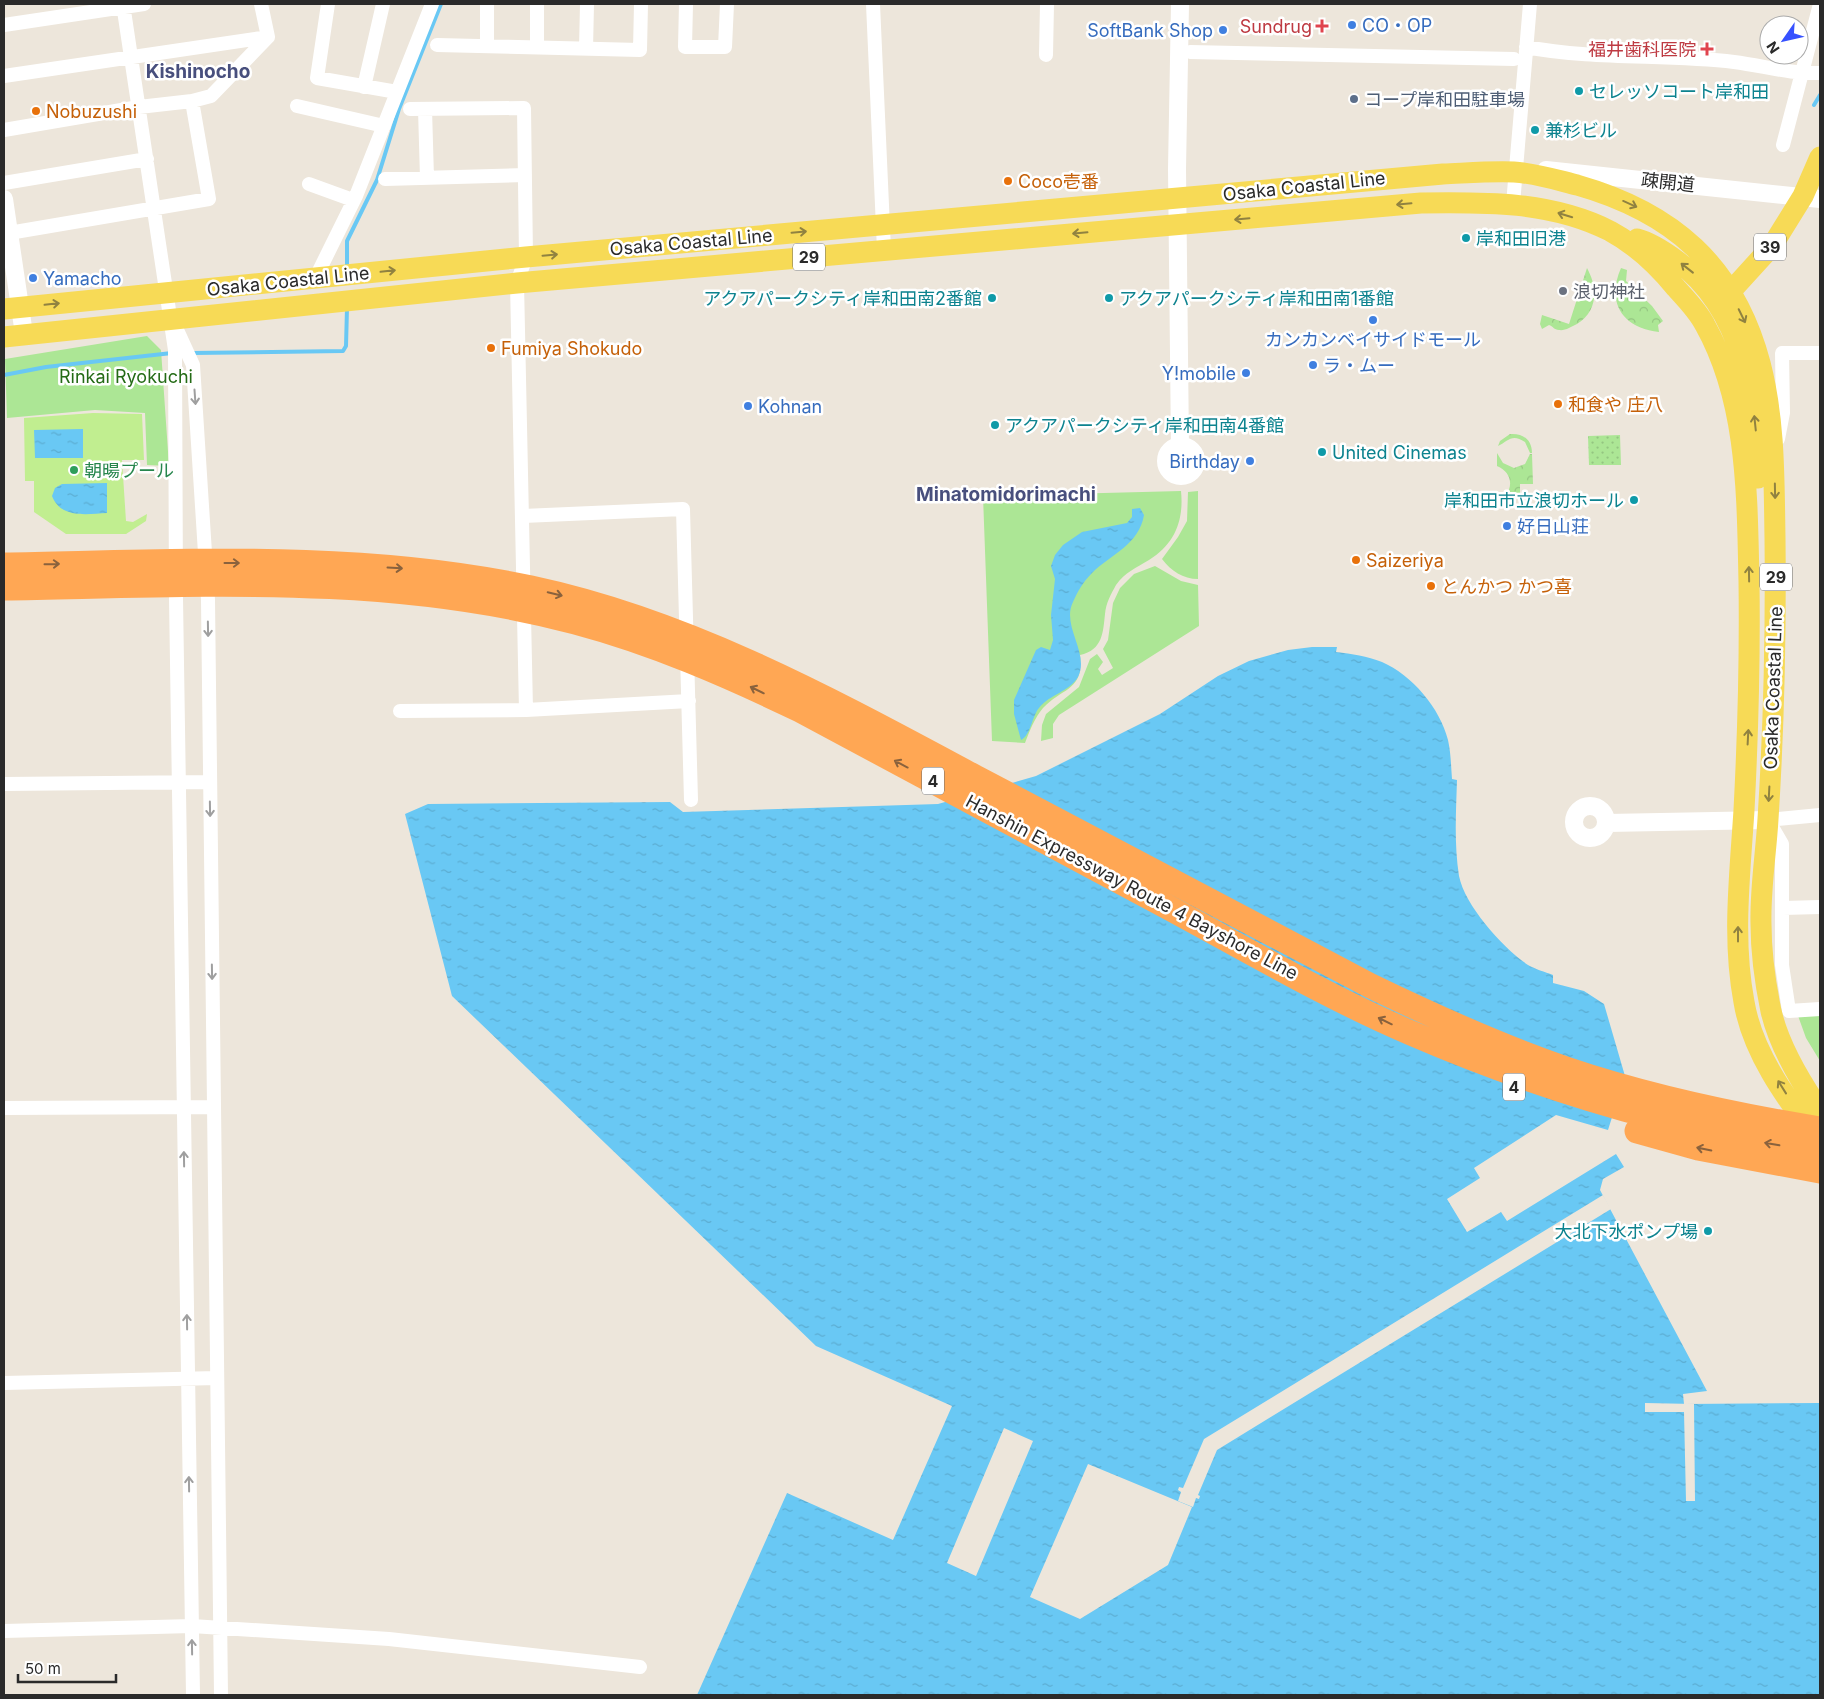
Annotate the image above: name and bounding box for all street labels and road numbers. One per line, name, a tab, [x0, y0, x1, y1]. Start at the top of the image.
street label: Osaka Coastal Line	[1222, 167, 1386, 205]
street label: 疎開道	[1640, 169, 1696, 195]
street label: Osaka Coastal Line	[609, 224, 773, 260]
road number: 39	[1754, 233, 1786, 260]
road number: 29	[793, 243, 825, 270]
street label: Osaka Coastal Line	[206, 262, 370, 300]
road number: 29	[1760, 564, 1792, 590]
street label: Osaka Coastal Line	[1760, 606, 1786, 770]
road number: 4	[922, 768, 944, 794]
street label: Hanshin Expressway Route 4 Bayshore Line	[962, 790, 1302, 984]
road number: 4	[1503, 1074, 1525, 1100]

